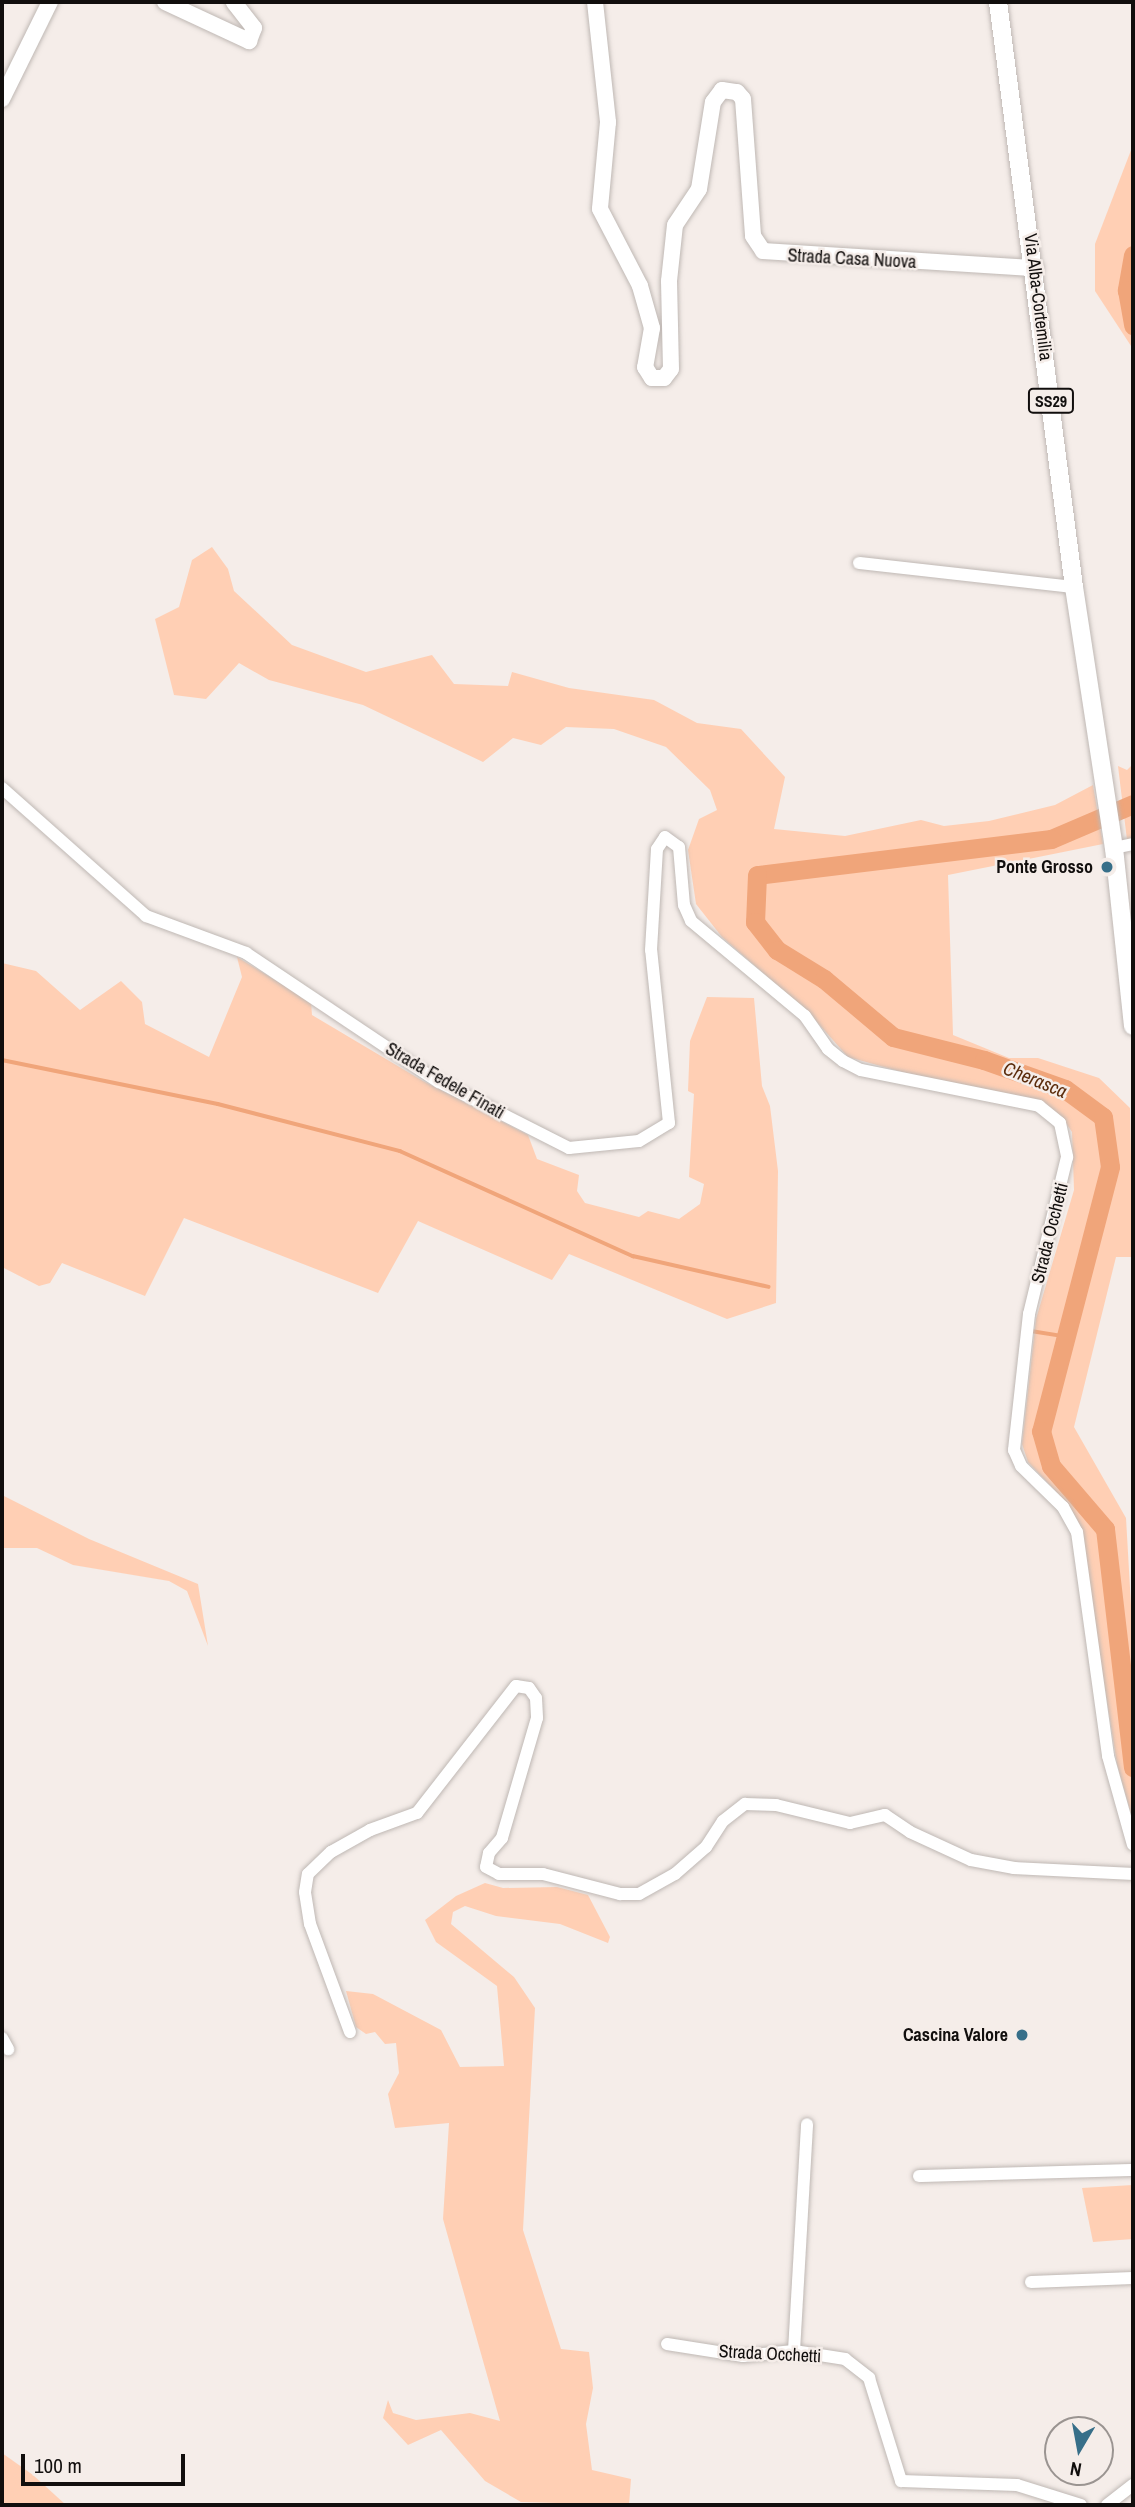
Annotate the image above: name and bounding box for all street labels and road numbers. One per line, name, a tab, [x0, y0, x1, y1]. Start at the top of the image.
street label: Via Alba-Cortemilia	[1019, 232, 1057, 362]
street label: Strada Casa Nuova	[787, 245, 917, 273]
road number: SS29	[1026, 388, 1076, 414]
street label: Strada Fedele Finati	[382, 1038, 508, 1124]
street label: Strada Occhetti	[1027, 1181, 1073, 1285]
street label: Strada Occhetti	[718, 2341, 822, 2367]

